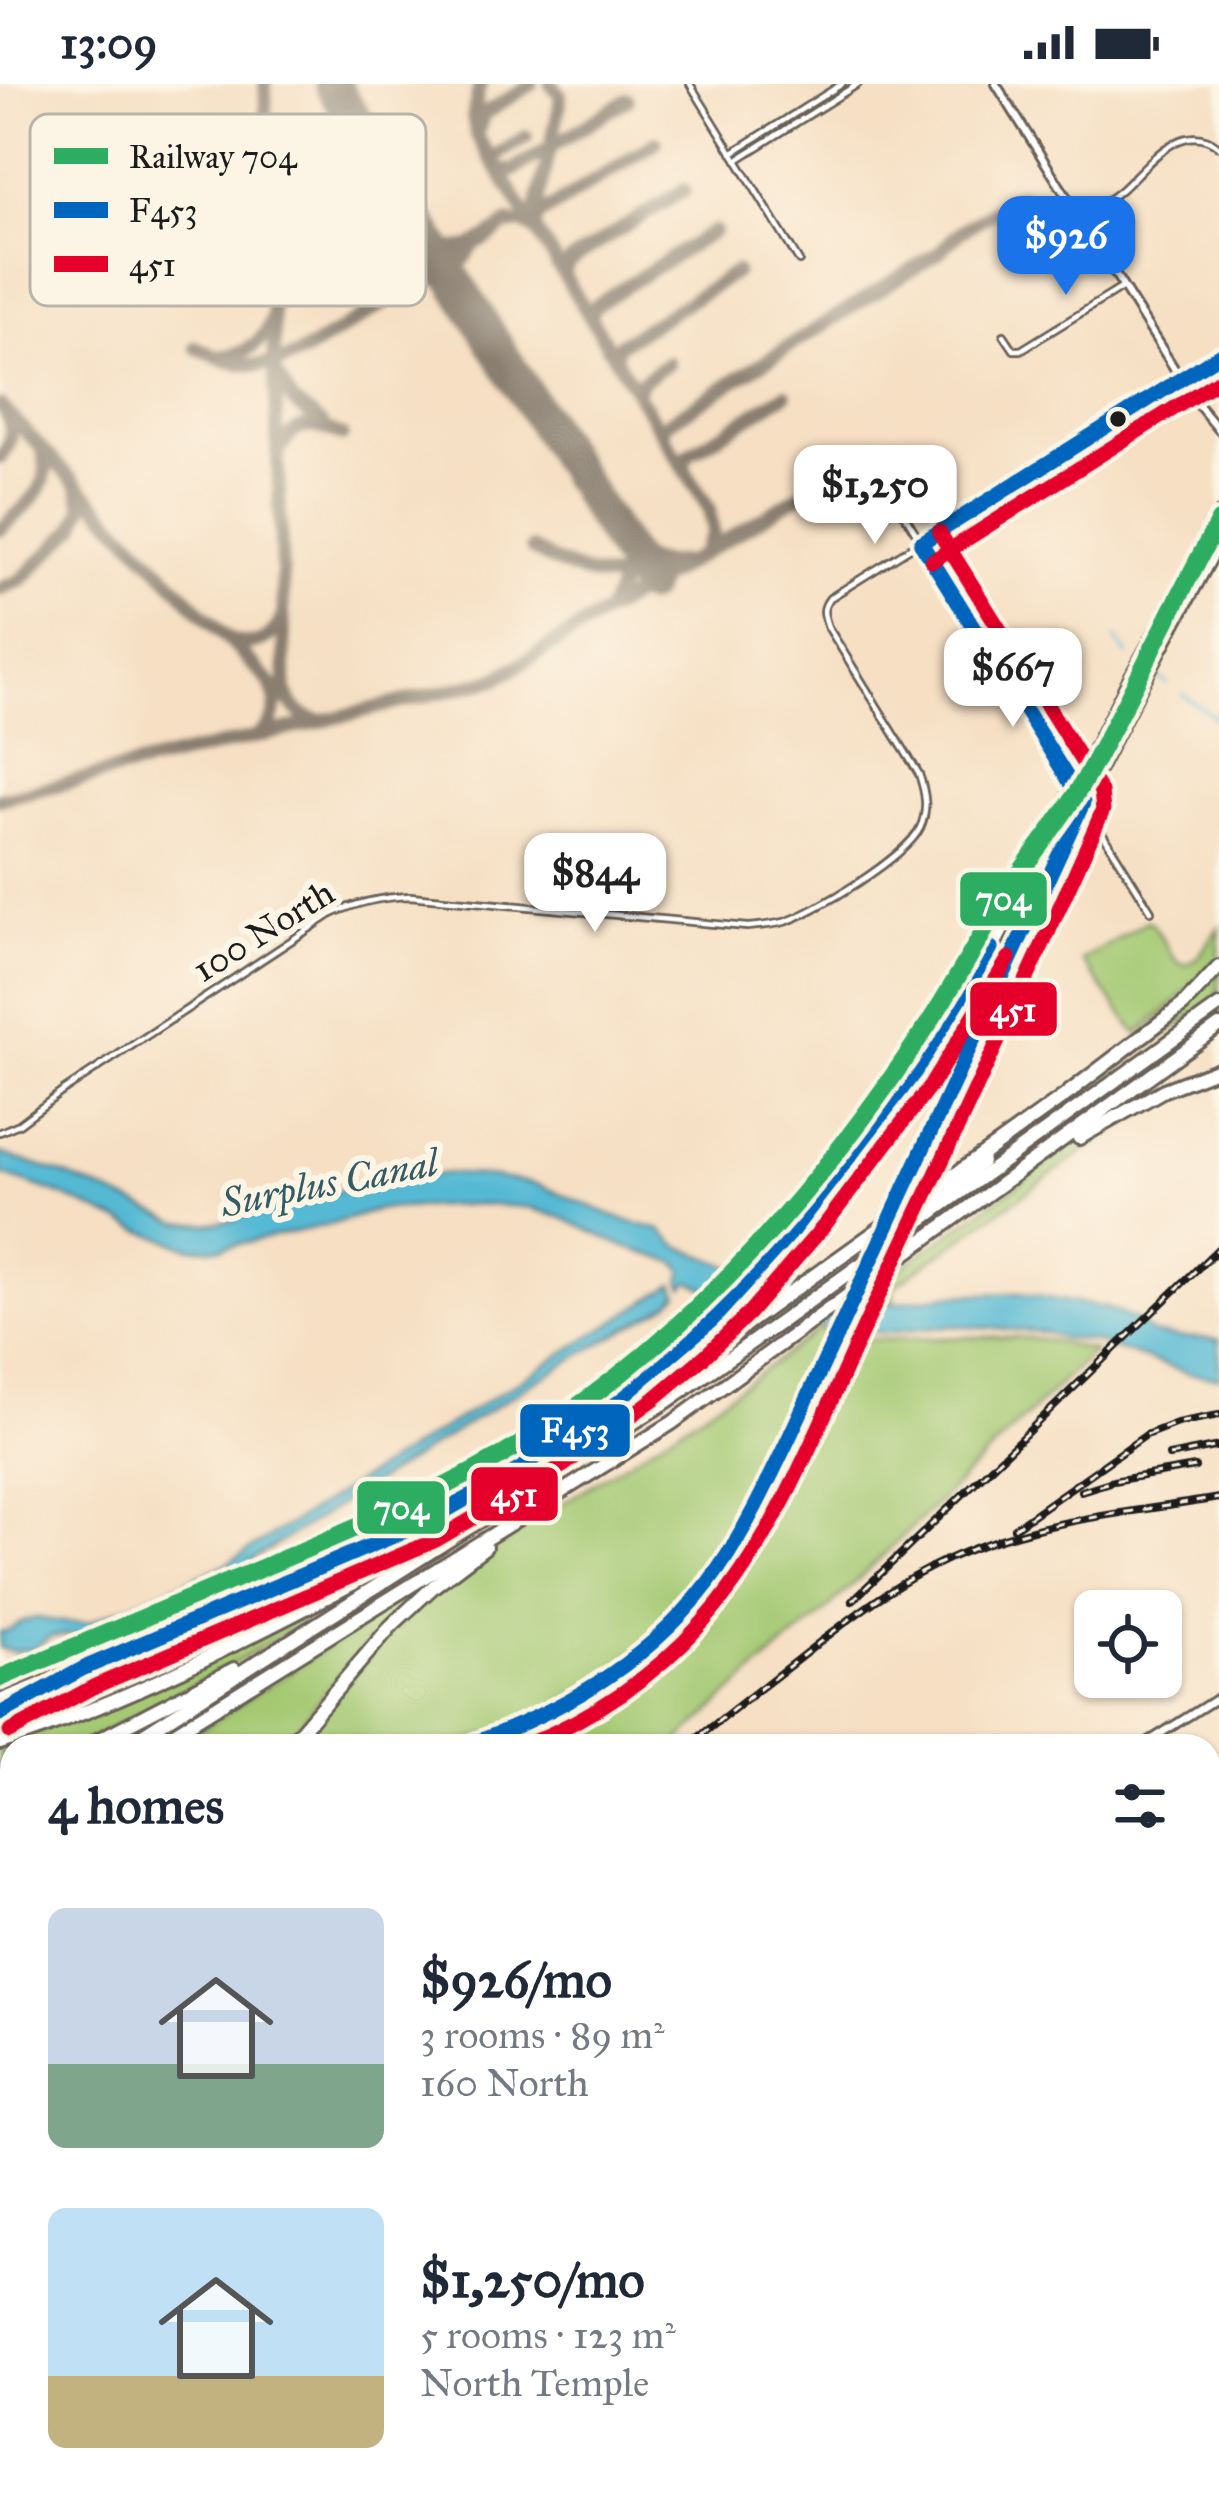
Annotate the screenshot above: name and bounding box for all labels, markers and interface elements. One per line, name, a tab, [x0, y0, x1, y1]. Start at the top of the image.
text: 13:09	[60, 15, 157, 70]
legend	[30, 114, 426, 306]
text: Railway 704	[129, 137, 298, 177]
text: F453	[129, 191, 198, 231]
pin: $926	[995, 196, 1137, 298]
text: $926	[1024, 211, 1108, 259]
text: 451	[129, 245, 176, 285]
unlabelled marker	[1107, 408, 1129, 430]
pin: $1,250	[777, 445, 973, 547]
text: $1,250	[821, 460, 929, 508]
pin: $667	[942, 628, 1084, 730]
text: $667	[971, 643, 1055, 691]
pin: $844	[524, 833, 666, 935]
text: $844	[551, 848, 639, 896]
street label: 100 North	[185, 870, 342, 991]
line badge: 704	[958, 870, 1049, 928]
text: 704	[975, 879, 1032, 919]
line badge: 451	[968, 980, 1059, 1038]
text: 451	[990, 990, 1036, 1030]
water label: Surplus Canal	[216, 1138, 445, 1228]
line badge: F453	[518, 1402, 632, 1459]
text: F453	[541, 1411, 609, 1451]
line badge: 451	[469, 1465, 560, 1523]
text: 451	[491, 1475, 537, 1515]
line badge: 704	[355, 1479, 447, 1536]
text: 704	[373, 1488, 430, 1528]
map controls	[1074, 1590, 1182, 1698]
button: locate	[1074, 1590, 1182, 1698]
icon: filters	[1107, 1773, 1173, 1839]
text: 4 homes	[48, 1775, 224, 1837]
text: $926/mo	[420, 1949, 612, 2011]
icon: home	[144, 1956, 288, 2100]
text: 3 rooms · 89 m²	[420, 2011, 665, 2059]
text: 160 North	[420, 2059, 589, 2107]
text: $1,250/mo	[420, 2249, 645, 2311]
icon: home	[144, 2256, 288, 2400]
text: 5 rooms · 123 m²	[420, 2311, 676, 2359]
text: North Temple	[420, 2359, 649, 2407]

